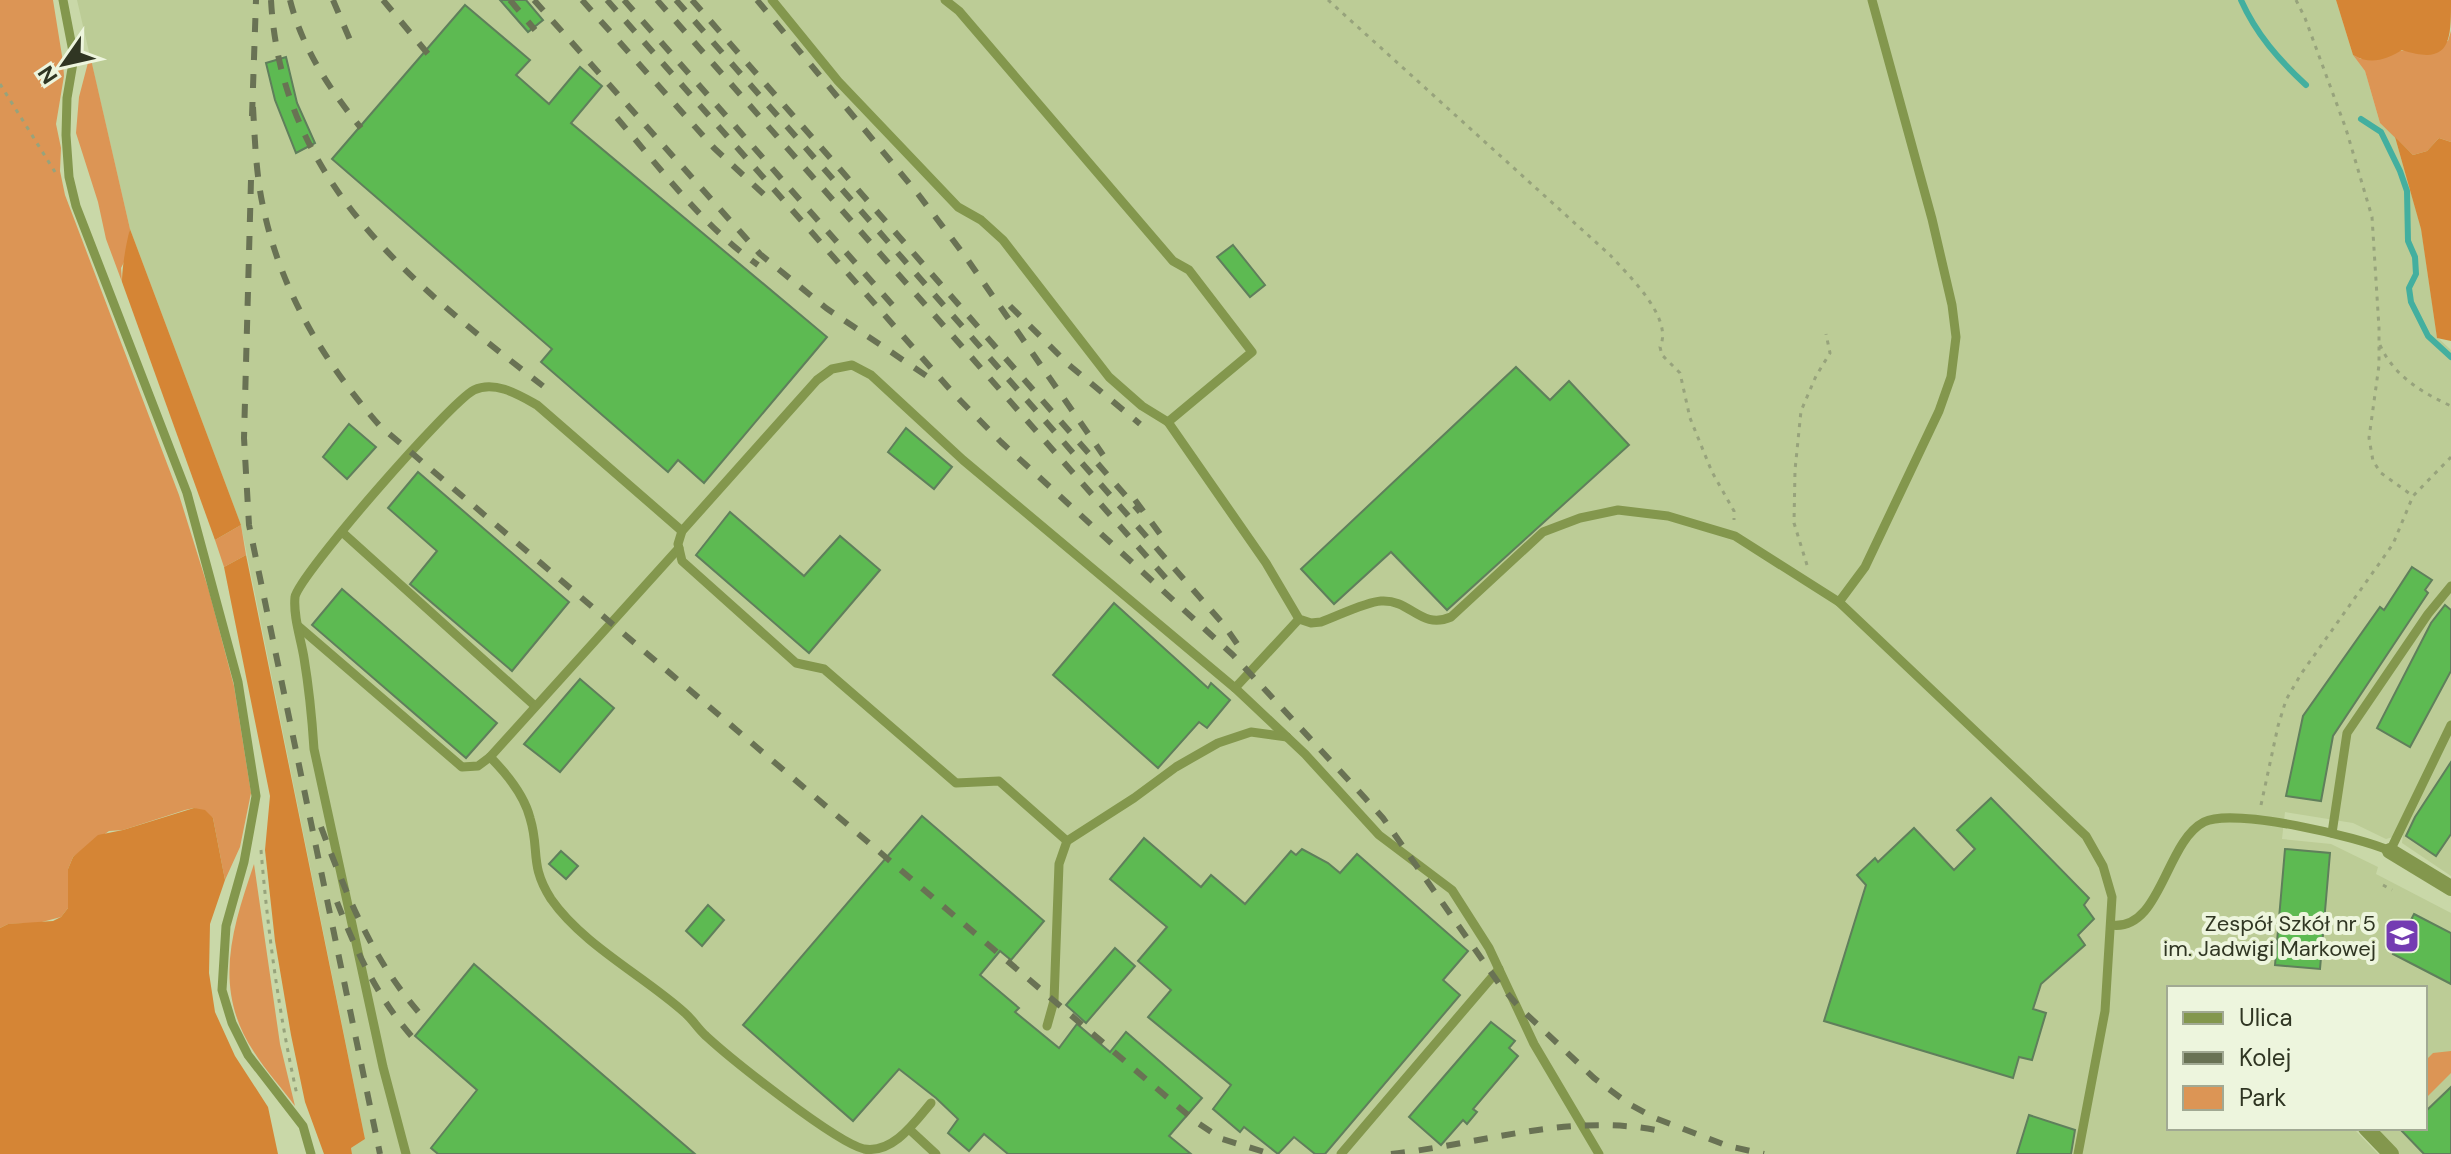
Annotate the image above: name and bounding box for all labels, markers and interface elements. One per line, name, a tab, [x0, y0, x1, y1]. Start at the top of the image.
north arrow	[24, 24, 104, 104]
text: N	[31, 60, 64, 90]
place label: Zespół Szkół nr 5 im. Jadwigi Markowej	[2163, 909, 2376, 963]
school or university icon: Zespół Szkół nr 5 im. Jadwigi Markowej	[2383, 917, 2421, 955]
legend	[2167, 986, 2427, 1130]
text: Ulica	[2239, 1002, 2293, 1033]
text: Kolej	[2239, 1042, 2291, 1073]
text: Park	[2239, 1082, 2286, 1113]

